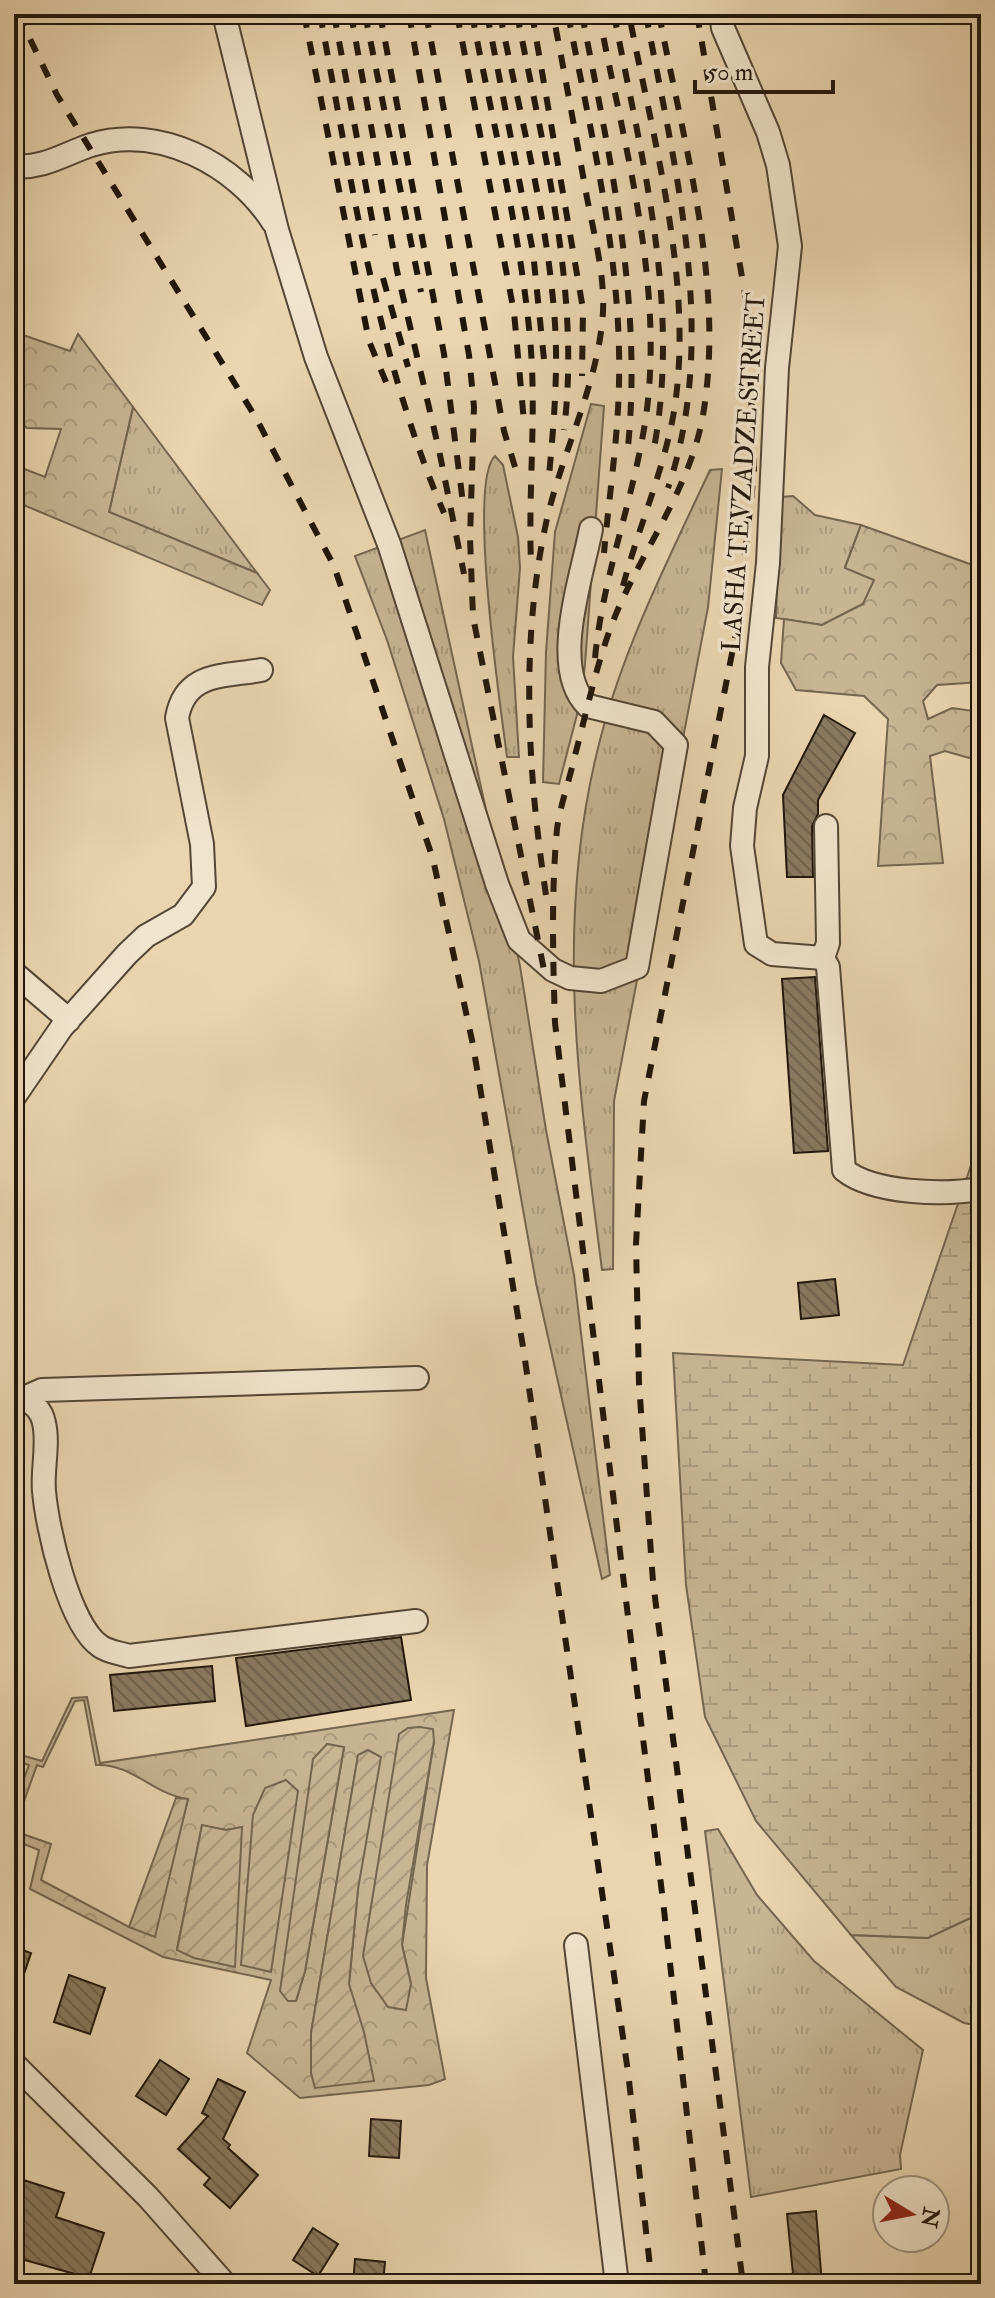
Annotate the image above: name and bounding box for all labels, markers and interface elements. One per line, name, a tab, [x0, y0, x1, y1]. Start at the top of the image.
scale bar	[695, 44, 833, 94]
text: 50 m	[707, 57, 754, 88]
street label: LASHA TEVZADZE STREET	[715, 291, 773, 653]
north arrow	[871, 2174, 951, 2254]
text: N	[914, 2204, 945, 2230]

